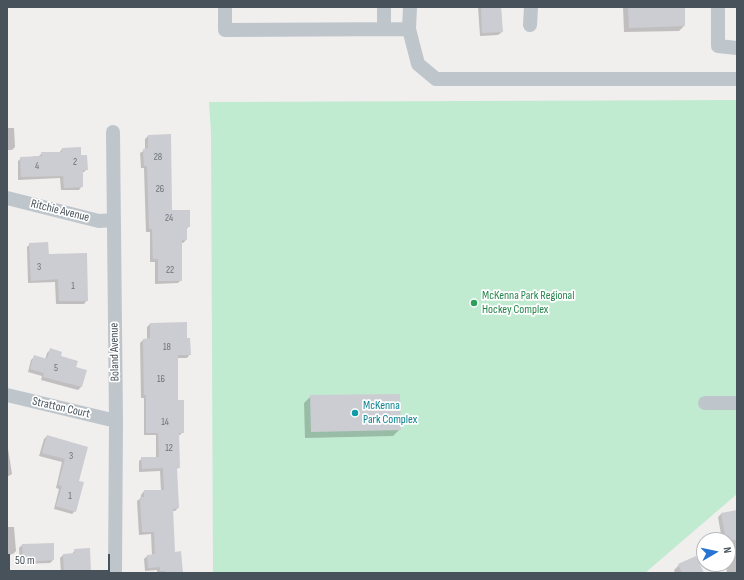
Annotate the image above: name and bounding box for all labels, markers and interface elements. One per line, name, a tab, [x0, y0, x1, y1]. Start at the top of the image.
house number: 28	[154, 151, 162, 163]
house number: 2	[73, 156, 77, 168]
house number: 4	[35, 160, 39, 172]
house number: 26	[156, 183, 164, 195]
street label: Ritchie Avenue	[29, 197, 91, 225]
house number: 24	[165, 212, 173, 224]
house number: 3	[37, 261, 41, 273]
house number: 22	[166, 264, 174, 276]
house number: 1	[71, 280, 75, 292]
place label: McKenna Park Regional Hockey Complex	[482, 289, 574, 317]
marker: McKenna Park Regional Hockey Complex	[469, 298, 479, 308]
street label: Boland Avenue	[107, 323, 123, 381]
house number: 18	[163, 341, 171, 353]
house number: 5	[54, 362, 58, 374]
house number: 16	[157, 373, 165, 385]
street label: Stratton Court	[31, 394, 91, 422]
place label: McKenna Park Complex	[363, 399, 417, 427]
marker: McKenna Park Complex	[350, 408, 360, 418]
house number: 14	[161, 416, 169, 428]
house number: 12	[165, 442, 173, 454]
house number: 3	[69, 450, 73, 462]
house number: 1	[68, 490, 72, 502]
north arrow	[696, 532, 736, 572]
scale bar	[10, 546, 112, 572]
text: N	[720, 546, 734, 554]
text: 50 m	[15, 553, 35, 568]

